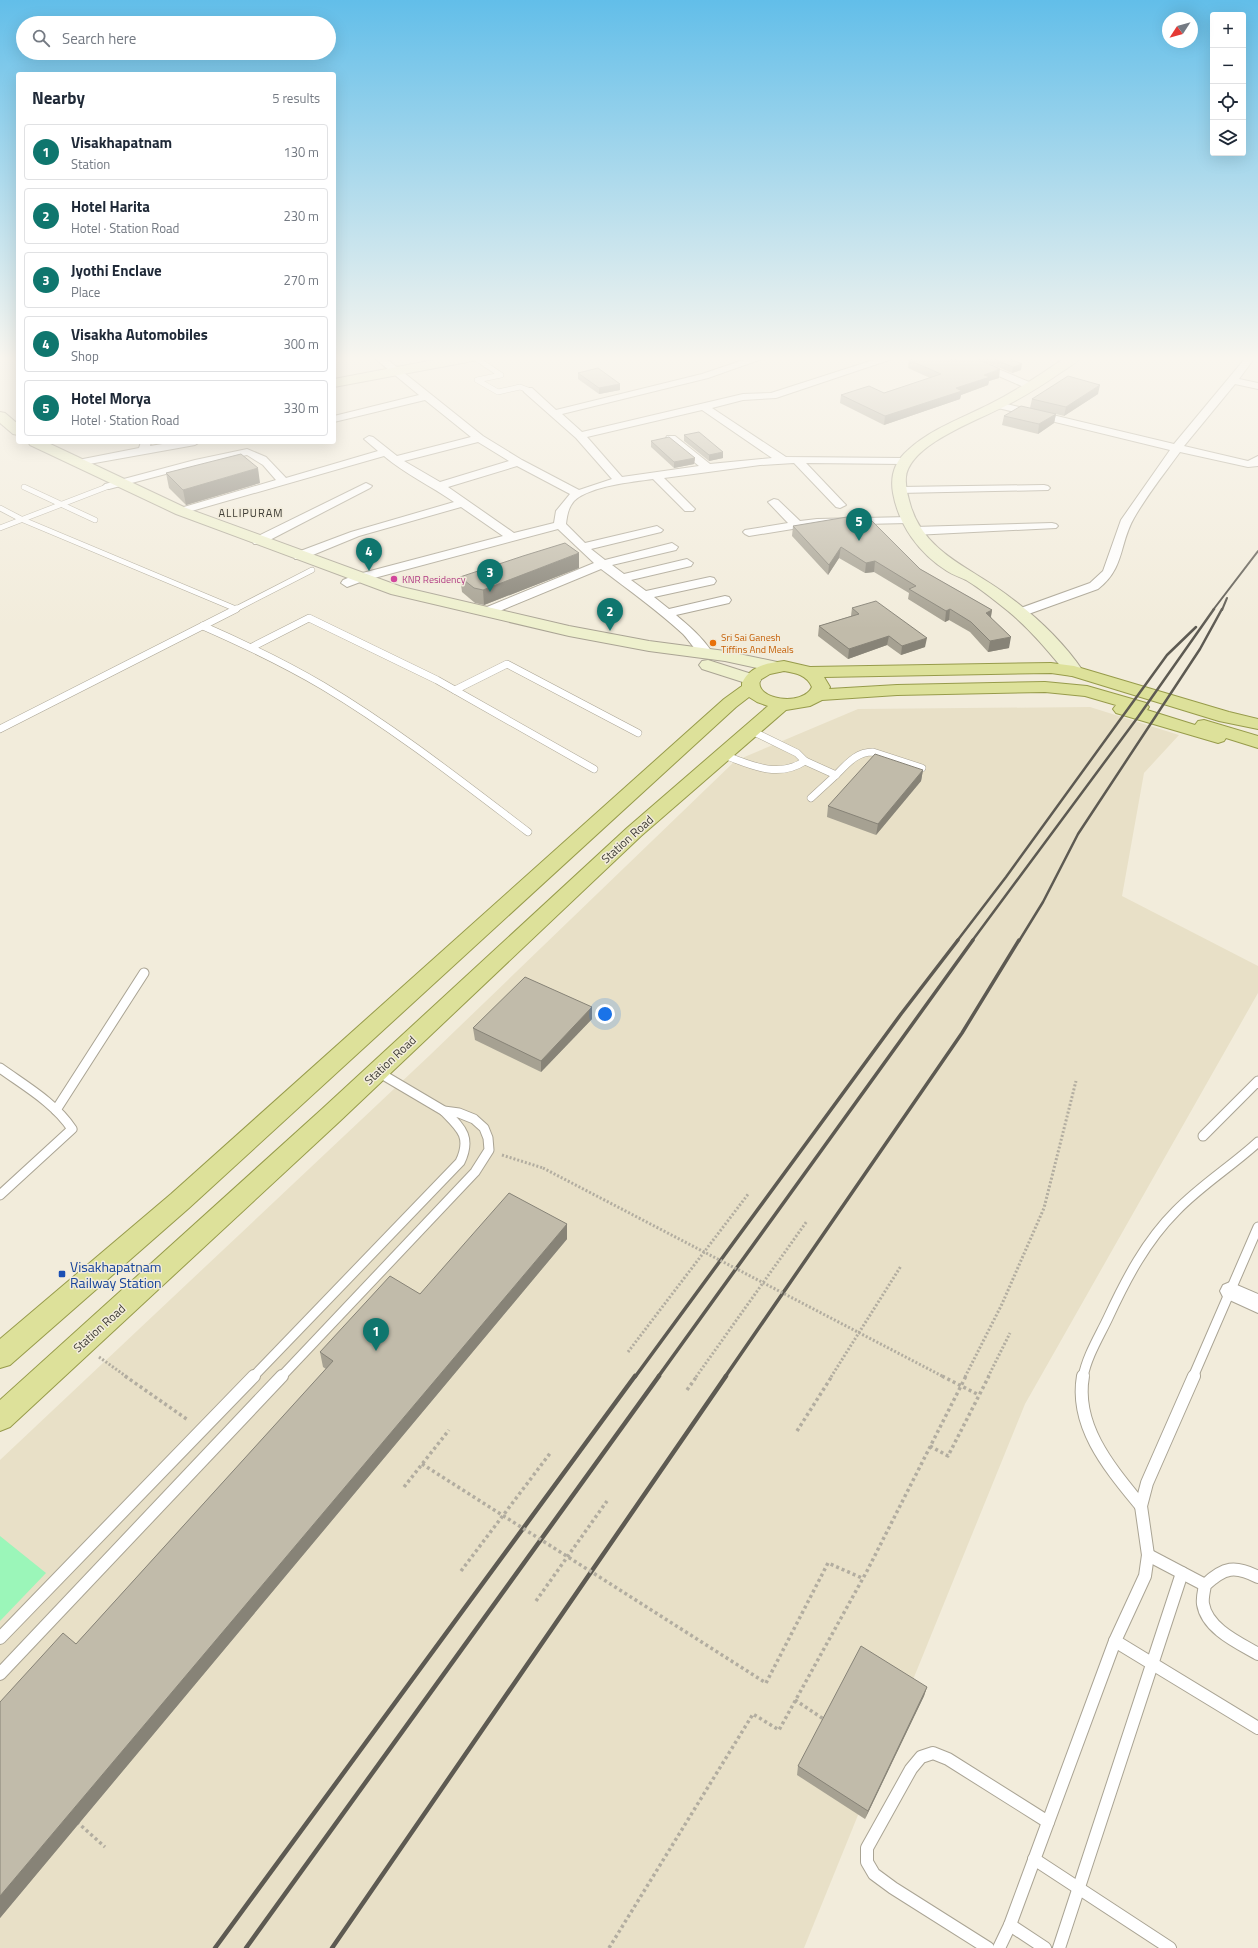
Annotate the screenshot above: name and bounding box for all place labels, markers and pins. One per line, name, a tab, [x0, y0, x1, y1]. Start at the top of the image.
pin: 5	[846, 508, 872, 541]
pin: 4	[356, 538, 382, 571]
pin: 3	[477, 559, 503, 592]
place label: KNR Residency	[402, 572, 466, 587]
marker: KNR Residency	[389, 574, 399, 584]
pin: 2	[597, 598, 623, 631]
place label: Sri Sai Ganesh Tiffins And Meals	[721, 630, 794, 657]
marker: Sri Sai Ganesh Tiffins And Meals	[708, 638, 718, 648]
place label: Visakhapatnam Railway Station	[70, 1256, 162, 1293]
marker: Visakhapatnam Railway Station	[57, 1269, 67, 1279]
pin: 1	[363, 1318, 389, 1351]

